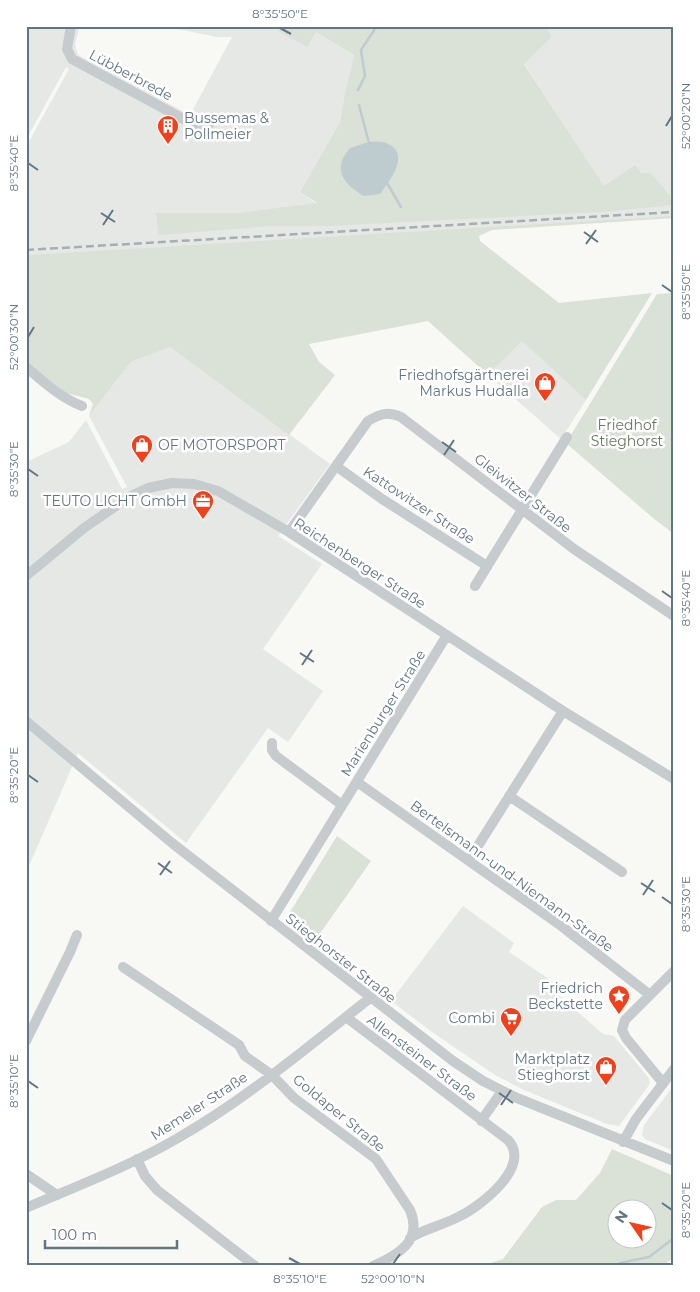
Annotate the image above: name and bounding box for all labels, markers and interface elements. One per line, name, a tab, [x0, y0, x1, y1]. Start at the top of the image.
text: 8°35'50"E	[252, 6, 308, 21]
street label: Lübberbrede	[86, 45, 176, 105]
text: 52°00'20"N	[678, 83, 693, 149]
place label: Bussemas & Pollmeier	[184, 109, 270, 143]
building icon: Bussemas & Pollmeier	[156, 114, 180, 145]
text: 8°35'40"E	[6, 135, 21, 191]
text: 8°35'50"E	[678, 264, 693, 320]
text: 52°00'30"N	[6, 304, 21, 370]
place label: Friedhofsgärtnerei Markus Hudalla	[398, 366, 529, 400]
shop icon: Friedhofsgärtnerei Markus Hudalla	[533, 371, 557, 402]
park label: Friedhof Stieghorst	[591, 416, 664, 450]
shop icon: OF MOTORSPORT	[130, 433, 154, 464]
place label: OF MOTORSPORT	[158, 436, 285, 454]
text: 8°35'30"E	[6, 441, 21, 497]
street label: Gleiwitzer Straße	[471, 449, 575, 537]
street label: Kattowitzer Straße	[360, 462, 478, 548]
office icon: TEUTO LICHT GmbH	[191, 489, 215, 520]
place label: TEUTO LICHT GmbH	[43, 492, 187, 510]
street label: Reichenberger Straße	[291, 514, 429, 612]
text: 8°35'40"E	[678, 570, 693, 626]
street label: Marienburger Straße	[337, 646, 429, 780]
text: 8°35'20"E	[6, 747, 21, 803]
street label: Bertelsmann-und-Niemann-Straße	[407, 796, 617, 956]
text: 8°35'30"E	[678, 876, 693, 932]
street label: Stieghorster Straße	[282, 909, 400, 1007]
place label: Friedrich Beckstette	[528, 979, 603, 1013]
place icon: Friedrich Beckstette	[607, 984, 631, 1015]
supermarket icon: Combi	[499, 1006, 523, 1037]
place label: Combi	[449, 1009, 495, 1027]
street label: Allensteiner Straße	[364, 1011, 480, 1105]
place label: Marktplatz Stieghorst	[514, 1050, 590, 1084]
text: 8°35'10"E	[6, 1054, 21, 1108]
shop icon: Marktplatz Stieghorst	[594, 1055, 618, 1086]
street label: Memeler Straße	[147, 1068, 251, 1144]
street label: Goldaper Straße	[289, 1070, 389, 1156]
text: 8°35'20"E	[678, 1182, 693, 1238]
north arrow	[608, 1200, 658, 1250]
text: N	[611, 1207, 632, 1226]
scale bar	[45, 1217, 178, 1249]
text: 100 m	[52, 1225, 97, 1244]
text: 8°35'10"E	[273, 1271, 327, 1286]
text: 52°00'10"N	[361, 1271, 425, 1286]

